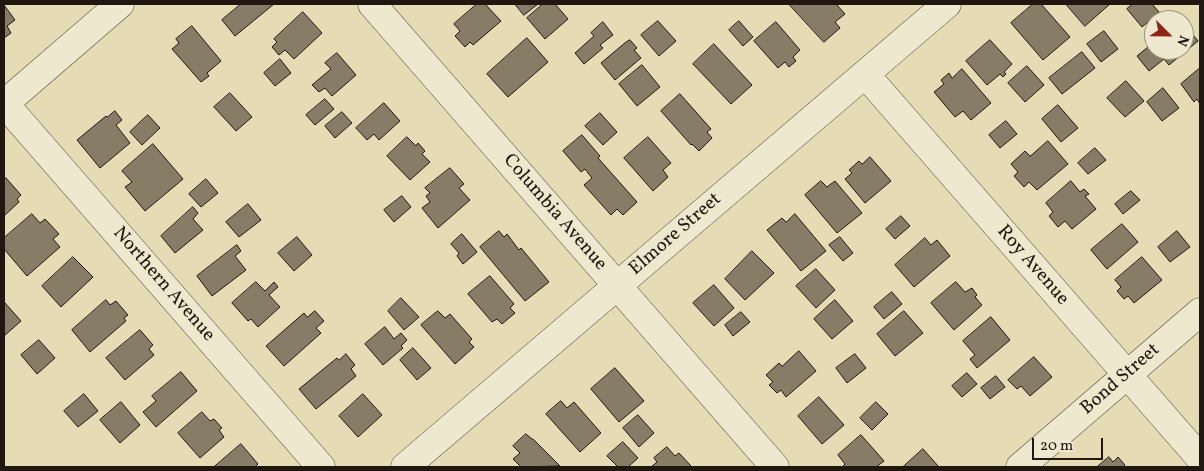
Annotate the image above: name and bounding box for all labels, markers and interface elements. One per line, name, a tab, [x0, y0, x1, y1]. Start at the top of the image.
north arrow	[1144, 10, 1194, 60]
text: N	[1172, 32, 1193, 49]
street label: Columbia Avenue	[497, 150, 611, 276]
street label: Elmore Street	[625, 189, 727, 281]
street label: Roy Avenue	[991, 221, 1073, 311]
street label: Northern Avenue	[107, 223, 219, 347]
street label: Bond Street	[1077, 339, 1165, 421]
scale bar	[1034, 428, 1105, 460]
text: 20 m	[1040, 436, 1073, 457]

